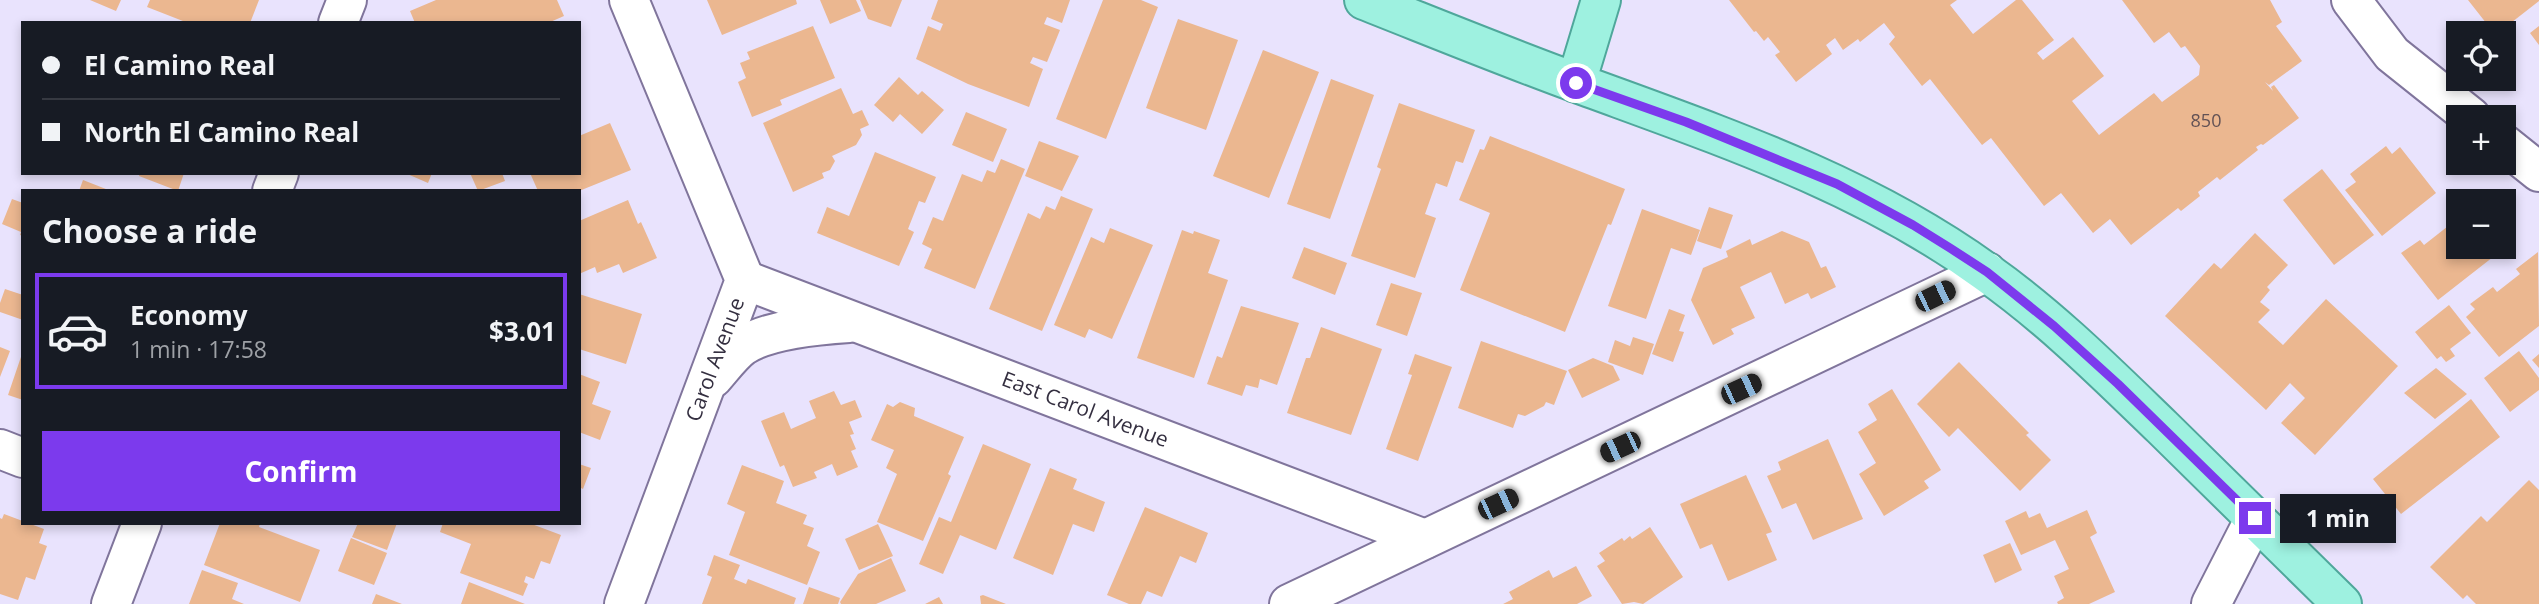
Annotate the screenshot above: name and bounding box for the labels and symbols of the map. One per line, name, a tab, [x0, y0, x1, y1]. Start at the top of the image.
route start	[1560, 67, 1592, 99]
house number: 850	[2191, 108, 2221, 132]
car	[1912, 277, 1959, 315]
street label: Carol Avenue	[679, 293, 750, 425]
street label: East Carol Avenue	[998, 364, 1173, 453]
car	[1718, 371, 1765, 407]
car	[1597, 429, 1644, 465]
car	[1475, 486, 1522, 522]
callout: 1 min	[2280, 494, 2395, 542]
route end	[2239, 502, 2271, 534]

